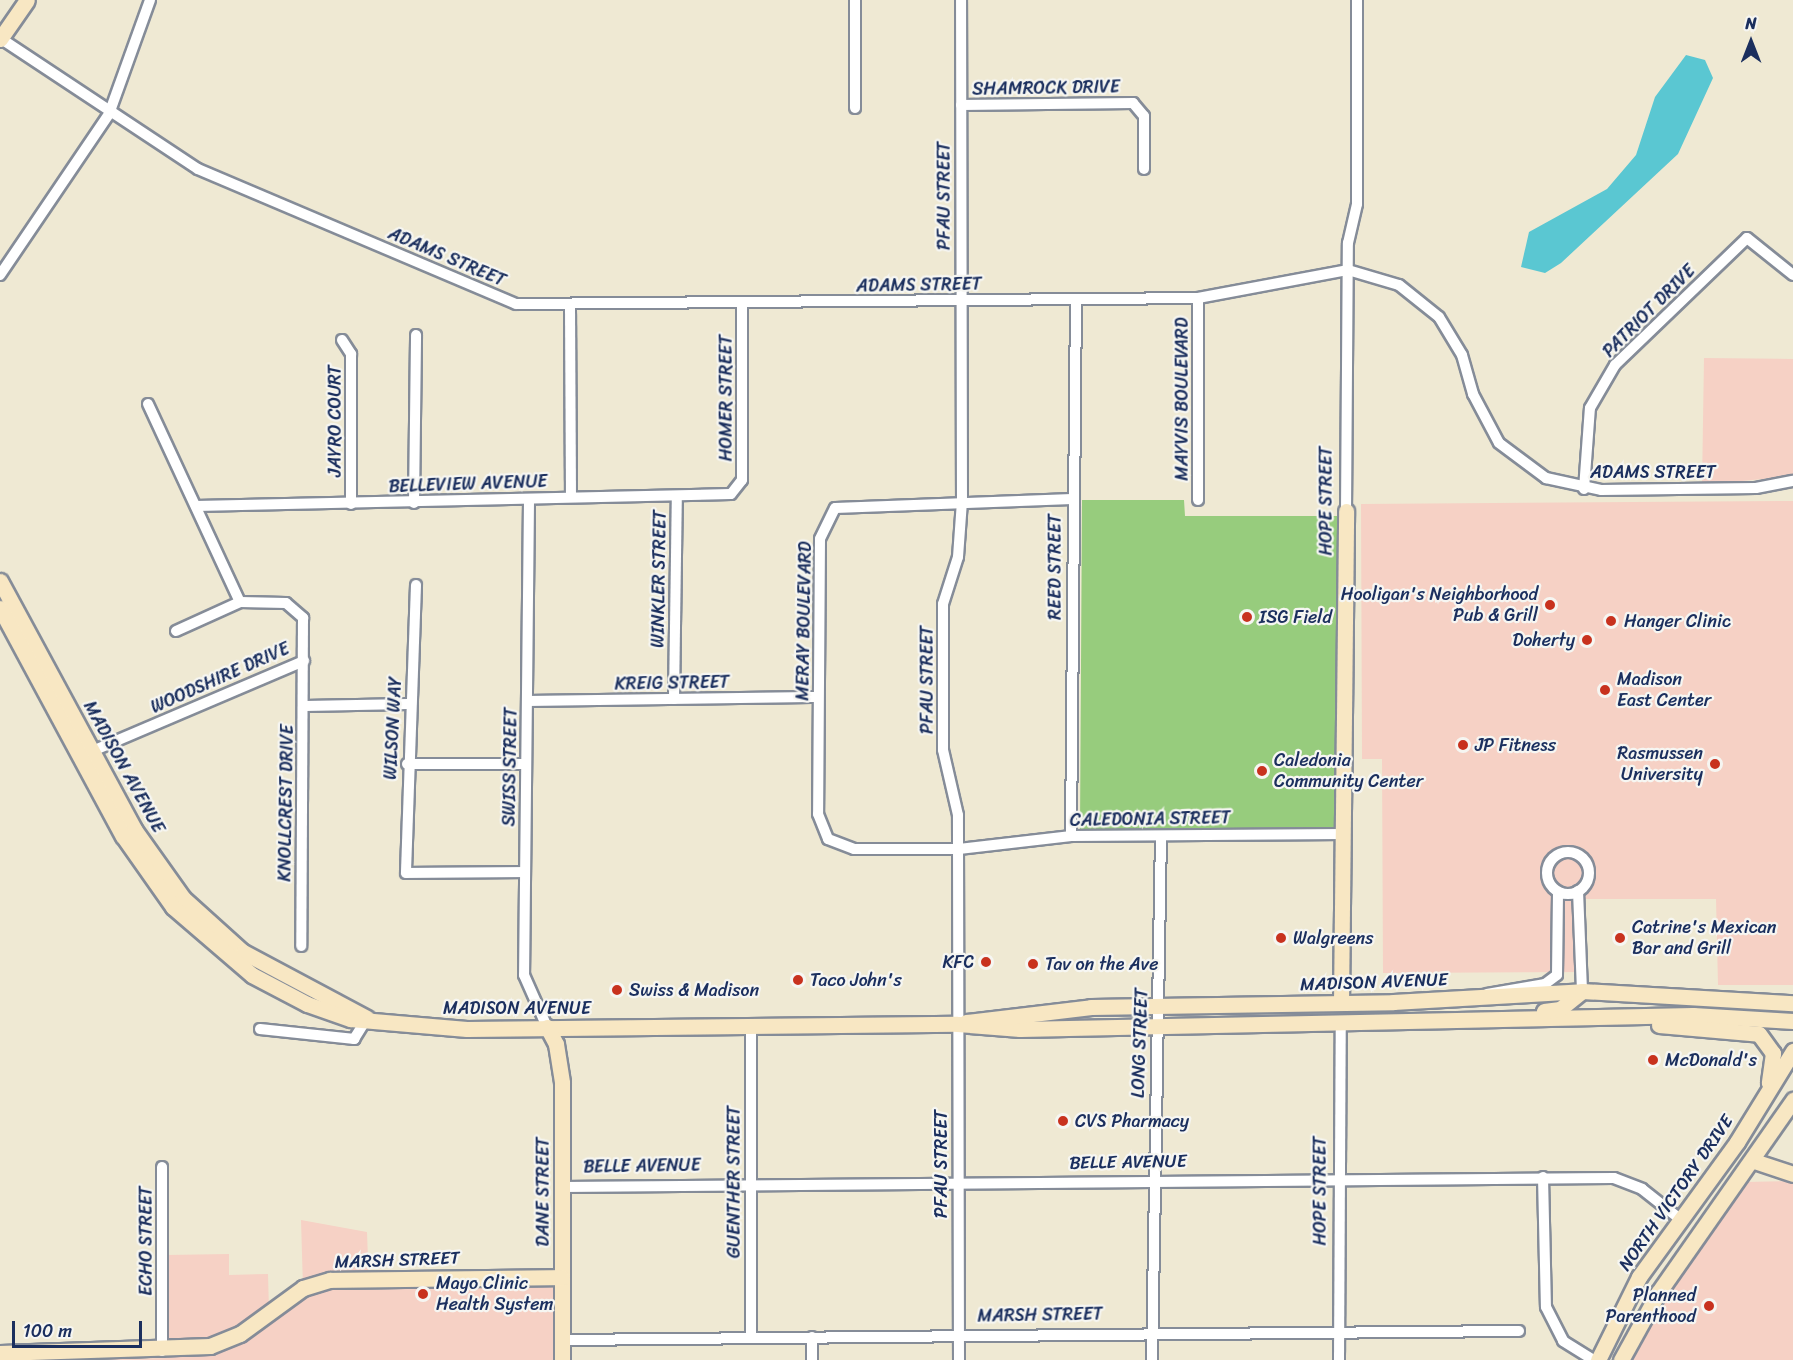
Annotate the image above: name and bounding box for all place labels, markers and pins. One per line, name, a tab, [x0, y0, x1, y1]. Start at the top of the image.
place label: Hooligan's Neighborhood Pub & Grill	[1341, 584, 1538, 626]
marker: Hooligan's Neighborhood Pub & Grill	[1543, 598, 1557, 612]
place label: ISG Field	[1259, 606, 1332, 628]
marker: ISG Field	[1240, 610, 1254, 624]
place label: Hanger Clinic	[1624, 610, 1731, 632]
marker: Hanger Clinic	[1602, 612, 1620, 630]
place label: Doherty	[1512, 629, 1575, 651]
marker: Doherty	[1580, 633, 1594, 647]
place label: Madison East Center	[1617, 669, 1712, 712]
marker: Madison East Center	[1598, 683, 1612, 697]
place label: JP Fitness	[1475, 734, 1556, 756]
marker: JP Fitness	[1456, 738, 1470, 752]
place label: Rasmussen University	[1617, 743, 1703, 786]
place label: Caledonia Community Center	[1274, 750, 1423, 792]
marker: Rasmussen University	[1708, 757, 1722, 771]
marker: Caledonia Community Center	[1255, 764, 1269, 778]
place label: Catrine's Mexican Bar and Grill	[1632, 917, 1777, 960]
place label: Walgreens	[1293, 927, 1373, 949]
marker: Walgreens	[1274, 931, 1288, 945]
marker: Catrine's Mexican Bar and Grill	[1613, 931, 1627, 945]
place label: KFC	[942, 951, 974, 973]
place label: Tav on the Ave	[1045, 953, 1160, 975]
marker: KFC	[979, 955, 993, 969]
marker: Tav on the Ave	[1026, 957, 1040, 971]
place label: Taco John's	[810, 969, 901, 991]
marker: Taco John's	[791, 973, 805, 987]
place label: Swiss & Madison	[629, 979, 759, 1001]
marker: Swiss & Madison	[610, 983, 624, 997]
place label: McDonald's	[1665, 1049, 1757, 1071]
marker: McDonald's	[1646, 1053, 1660, 1067]
place label: CVS Pharmacy	[1075, 1110, 1189, 1132]
marker: CVS Pharmacy	[1056, 1114, 1070, 1128]
place label: Mayo Clinic Health System	[436, 1273, 553, 1316]
marker: Mayo Clinic Health System	[414, 1285, 432, 1303]
place label: Planned Parenthood	[1605, 1285, 1696, 1328]
marker: Planned Parenthood	[1700, 1297, 1718, 1315]

